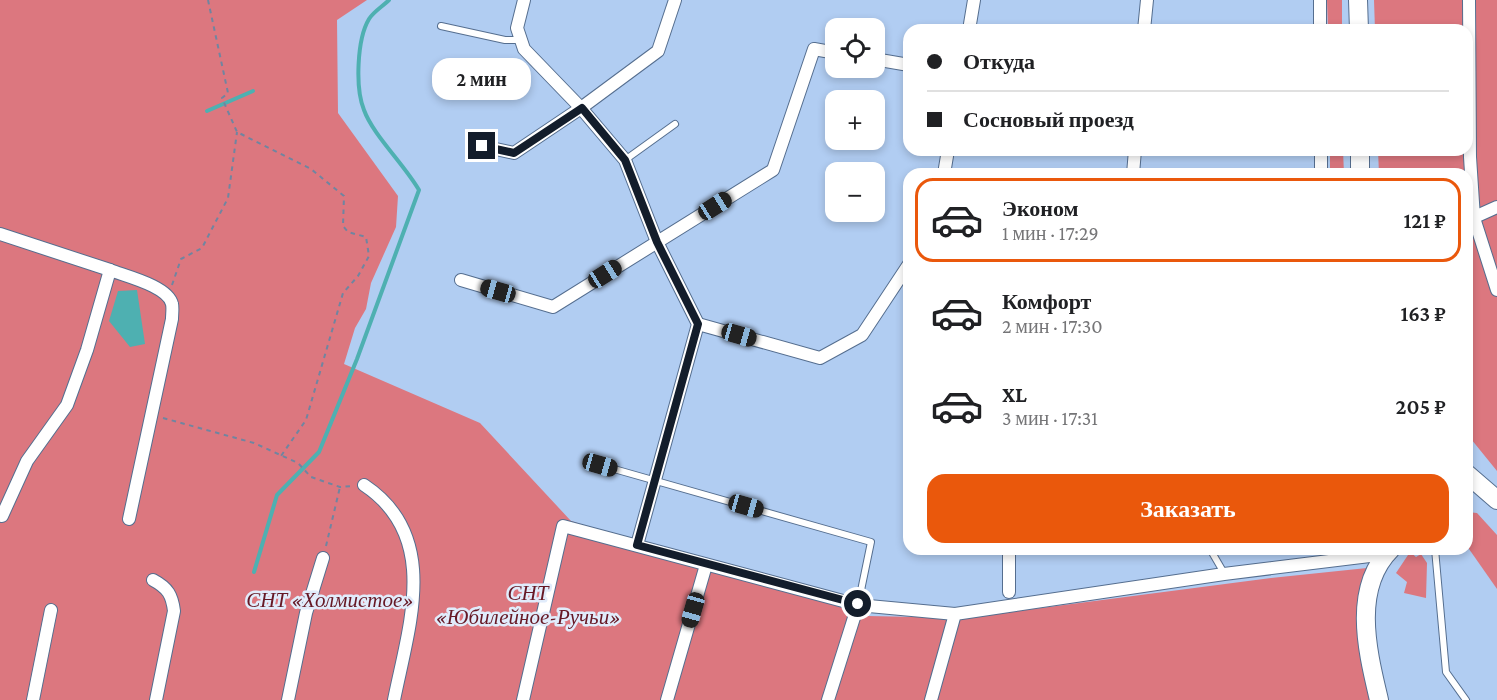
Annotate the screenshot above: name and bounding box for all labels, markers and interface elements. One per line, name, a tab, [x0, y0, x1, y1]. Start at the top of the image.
map controls	[825, 18, 885, 222]
button: locate	[825, 18, 885, 78]
text: Откуда	[963, 49, 1035, 74]
callout: 2 мин	[432, 59, 532, 101]
text: 2 мин	[456, 68, 507, 90]
button: +	[825, 90, 885, 150]
text: Сосновый проезд	[963, 107, 1134, 132]
route end	[468, 132, 495, 159]
button: −	[825, 162, 885, 222]
car	[695, 189, 735, 223]
icon: car	[930, 193, 984, 247]
text: Эконом	[1002, 196, 1079, 221]
text: 121 ₽	[1403, 208, 1446, 233]
text: 1 мин · 17:29	[1002, 222, 1099, 244]
car	[585, 257, 625, 291]
car	[478, 277, 518, 305]
icon: car	[930, 286, 984, 340]
text: Комфорт	[1002, 289, 1091, 314]
text: 163 ₽	[1400, 301, 1446, 326]
text: 2 мин · 17:30	[1002, 315, 1103, 337]
car	[719, 321, 759, 349]
icon: car	[930, 379, 984, 433]
text: XL	[1002, 382, 1027, 407]
text: 205 ₽	[1396, 394, 1446, 419]
text: 3 мин · 17:31	[1002, 407, 1098, 429]
car	[580, 451, 620, 479]
button: Заказать	[927, 474, 1449, 543]
car	[726, 492, 766, 520]
park label: СНТ «Юбилейное-Ручьи»	[435, 581, 621, 629]
park label: СНТ «Холмистое»	[246, 588, 414, 612]
car	[679, 590, 707, 630]
route start	[844, 590, 871, 617]

